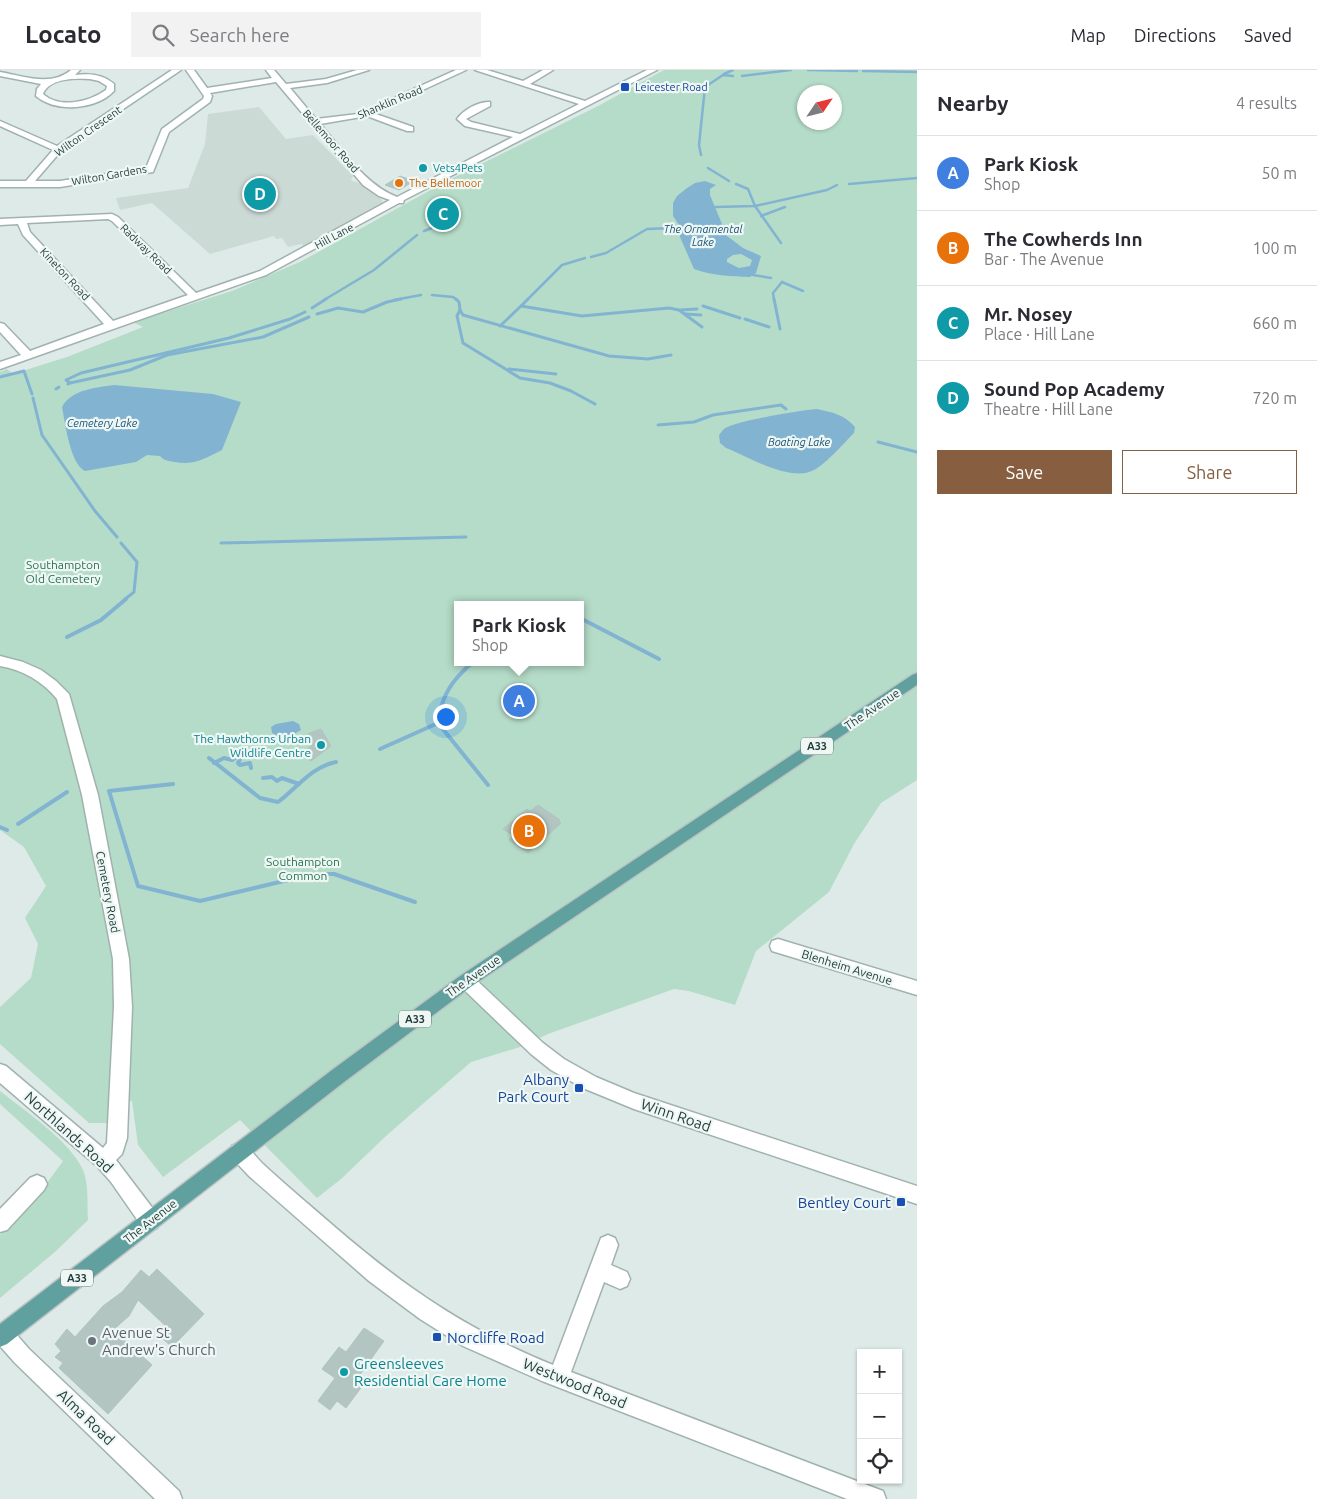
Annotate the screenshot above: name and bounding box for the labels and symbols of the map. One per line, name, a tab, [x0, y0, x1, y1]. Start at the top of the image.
marker: Leicester Road	[619, 81, 631, 93]
place label: Leicester Road	[635, 81, 708, 93]
street label: Shanklin Road	[356, 83, 424, 121]
north arrow	[797, 85, 842, 130]
street label: Wilton Crescent	[52, 103, 124, 159]
street label: Bellemoor Road	[300, 107, 362, 175]
street label: Wilton Gardens	[70, 162, 148, 188]
marker: Vets4Pets	[417, 162, 429, 174]
place label: Vets4Pets	[433, 162, 483, 174]
pin: D	[244, 175, 276, 213]
marker: The Bellemoor	[393, 177, 405, 189]
place label: The Bellemoor	[409, 177, 482, 189]
pin: C	[427, 195, 459, 233]
street label: Hill Lane	[313, 221, 355, 251]
street label: Radway Road	[118, 222, 174, 276]
water label: The Ornamental Lake	[663, 223, 743, 248]
street label: Kineton Road	[38, 245, 92, 303]
water label: Cemetery Lake	[67, 417, 138, 429]
water label: Boating Lake	[768, 436, 831, 448]
park label: Southampton Old Cemetery	[25, 558, 101, 585]
pin: A	[503, 682, 535, 720]
street label: The Avenue	[842, 686, 902, 732]
your location	[433, 704, 459, 730]
place label: The Hawthorns Urban Wildlife Centre	[194, 732, 311, 759]
road number: A33	[801, 738, 833, 754]
marker: The Hawthorns Urban Wildlife Centre	[315, 739, 327, 751]
pin: B	[513, 812, 545, 850]
street label: Cemetery Road	[94, 850, 122, 934]
park label: Southampton Common	[266, 855, 340, 882]
street label: Blenheim Avenue	[800, 947, 894, 987]
street label: The Avenue	[443, 953, 503, 999]
road number: A33	[399, 1011, 431, 1028]
place label: Albany Park Court	[498, 1071, 569, 1105]
marker: Albany Park Court	[573, 1082, 585, 1094]
street label: Northlands Road	[21, 1088, 117, 1176]
street label: Winn Road	[639, 1095, 713, 1135]
place label: Bentley Court	[798, 1194, 891, 1211]
street label: The Avenue	[121, 1196, 179, 1246]
marker: Bentley Court	[895, 1196, 907, 1208]
road number: A33	[61, 1270, 93, 1286]
place label: Avenue St Andrew's Church	[102, 1324, 216, 1358]
place label: Norcliffe Road	[447, 1329, 544, 1346]
marker: Norcliffe Road	[431, 1331, 443, 1343]
marker: Avenue St Andrew's Church	[86, 1335, 98, 1347]
street label: Westwood Road	[521, 1354, 629, 1412]
place label: Greensleeves Residential Care Home	[354, 1355, 507, 1389]
marker: Greensleeves Residential Care Home	[338, 1366, 350, 1378]
street label: Alma Road	[54, 1386, 118, 1448]

